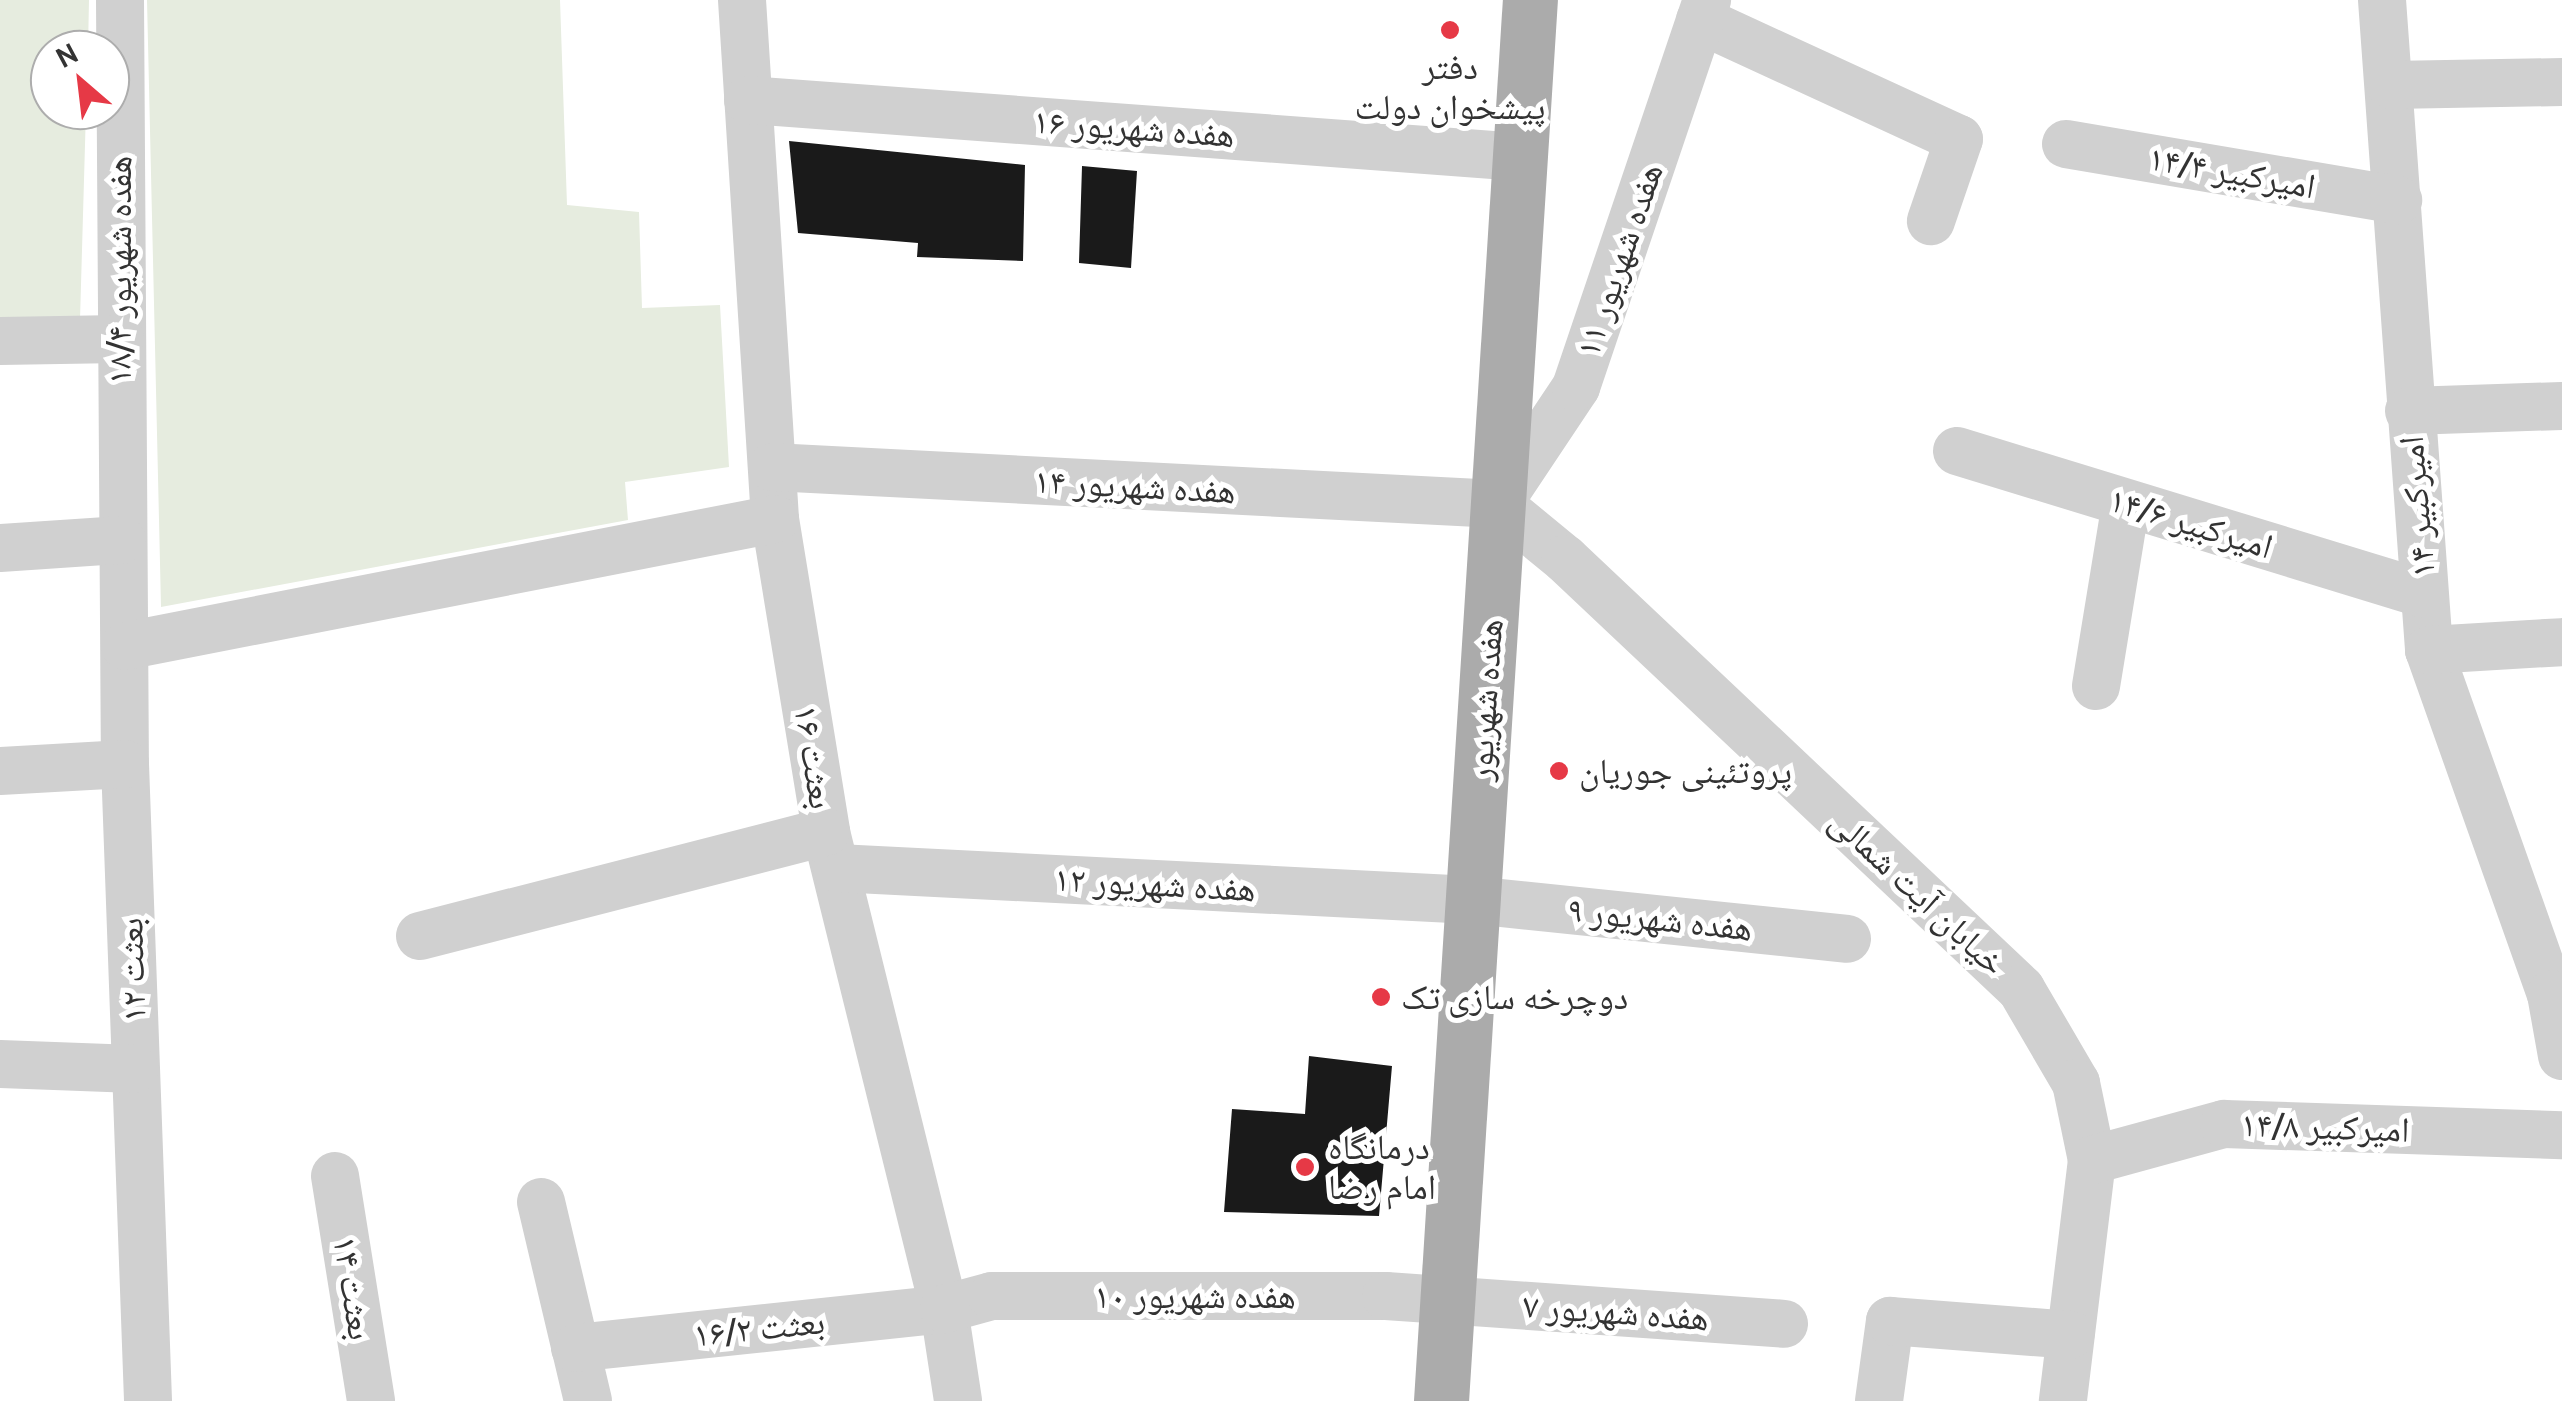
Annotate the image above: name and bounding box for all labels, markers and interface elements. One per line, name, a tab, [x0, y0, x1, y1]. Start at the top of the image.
marker: دفتر پیشخوان دولت	[1439, 19, 1461, 41]
north arrow	[30, 30, 130, 130]
text: N	[50, 36, 84, 75]
place label: دفتر پیشخوان دولت	[1354, 46, 1546, 128]
street label: هفده شهریور ۱۶	[1032, 100, 1236, 156]
street label: امیرکبیر ۱۴/۴	[2145, 137, 2319, 207]
street label: هفده شهریور ۱۸/۴	[98, 156, 140, 384]
street label: هفده شهریور ۱۱	[1566, 158, 1672, 362]
street label: امیرکبیر ۱۴	[2390, 435, 2444, 579]
street label: هفده شهریور ۱۴	[1033, 460, 1237, 512]
street label: امیرکبیر ۱۴/۶	[2104, 478, 2278, 568]
street label: هفده شهریور	[1458, 617, 1512, 783]
street label: بعثت ۱۶	[785, 702, 843, 812]
place label: پروتئینی جوریان	[1579, 750, 1792, 792]
marker: پروتئینی جوریان	[1548, 760, 1570, 782]
street label: خیابان آیت شمالی	[1821, 800, 2015, 984]
street label: هفده شهریور ۱۲	[1053, 858, 1257, 910]
street label: هفده شهریور ۹	[1565, 888, 1755, 950]
street label: بعثت ۱۲	[109, 917, 155, 1023]
place label: دوچرخه سازی تک	[1401, 976, 1628, 1018]
marker: دوچرخه سازی تک	[1370, 986, 1392, 1008]
street label: امیرکبیر ۱۴/۸	[2240, 1103, 2410, 1151]
place label: درمانگاه امام رضا	[1328, 1126, 1436, 1208]
marker: درمانگاه امام رضا	[1292, 1154, 1318, 1180]
street label: بعثت ۱۴	[324, 1233, 382, 1343]
street label: هفده شهریور ۱۰	[1094, 1275, 1296, 1317]
street label: هفده شهریور ۷	[1522, 1285, 1710, 1339]
street label: بعثت ۱۶/۲	[691, 1300, 827, 1356]

